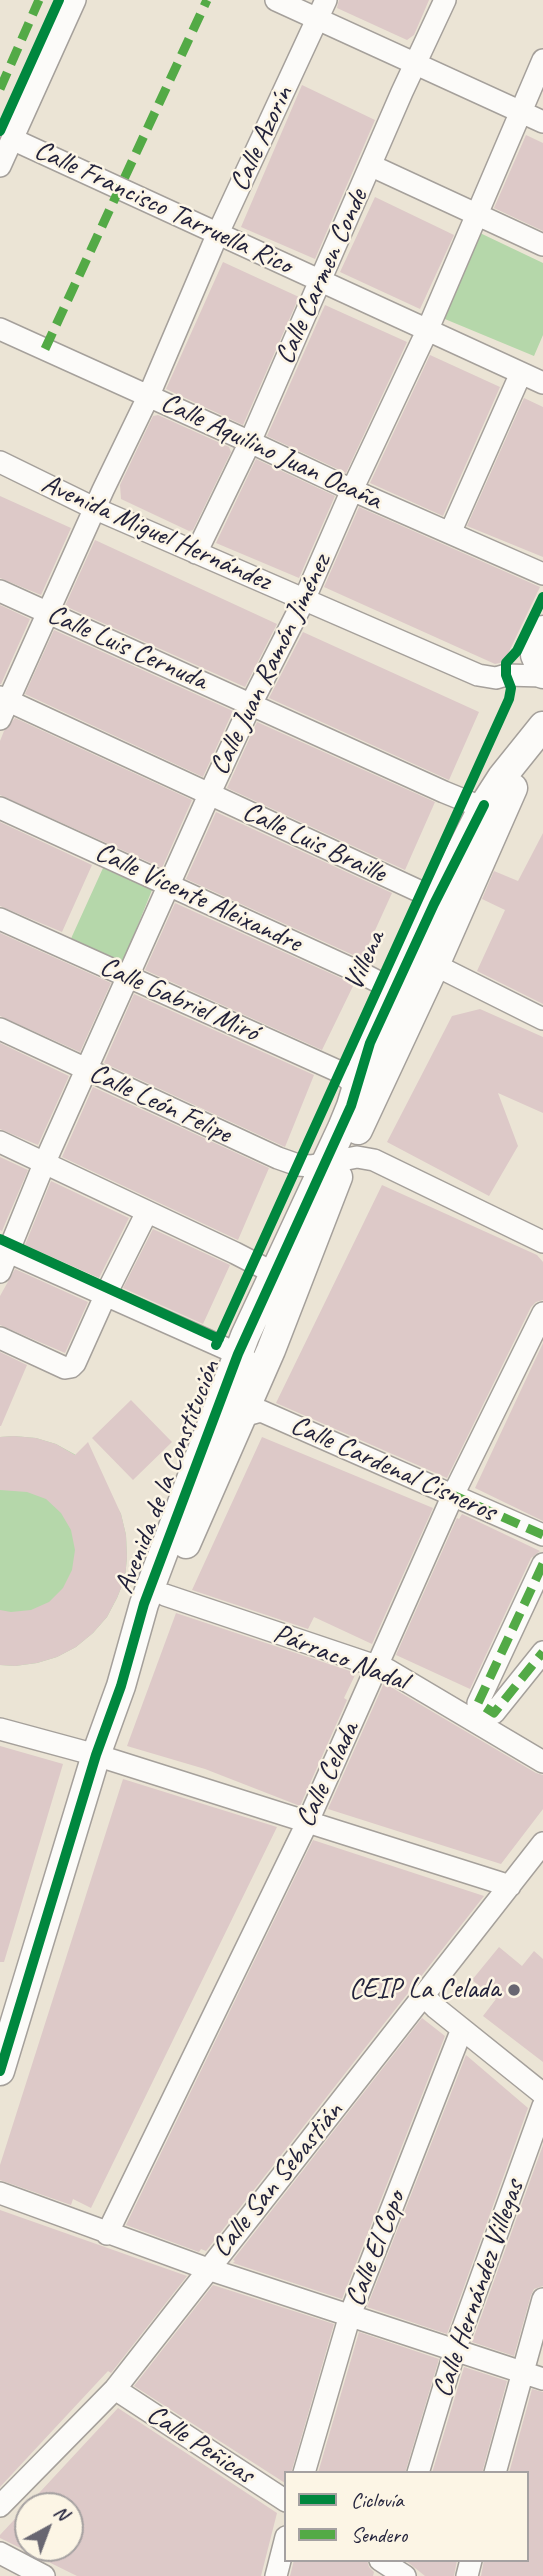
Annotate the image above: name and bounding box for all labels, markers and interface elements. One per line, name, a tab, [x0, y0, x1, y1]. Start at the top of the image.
street label: Calle Azorín	[223, 81, 301, 197]
street label: Calle Francisco Tarruella Rico	[29, 134, 297, 282]
street label: Calle Carmen Conde	[268, 184, 376, 370]
street label: Calle Aquilino Juan Ocaña	[155, 386, 387, 518]
street label: Avenida Miguel Hernández	[36, 467, 276, 599]
street label: Calle Juan Ramón Jiménez	[203, 549, 339, 781]
street label: Calle Luis Cernuda	[42, 598, 212, 698]
street label: Calle Luis Braille	[237, 795, 391, 891]
street label: Calle Vicente Aleixandre	[90, 836, 306, 960]
street label: Villena	[337, 926, 393, 996]
street label: Calle Gabriel Miró	[94, 950, 264, 1050]
street label: Calle León Felipe	[84, 1057, 236, 1151]
street label: Avenida de la Constitución	[108, 1356, 228, 1598]
street label: Calle Cardenal Cisneros	[285, 1409, 501, 1529]
street label: Párraco Nadal	[268, 1617, 412, 1699]
street label: Calle Celada	[289, 1717, 367, 1833]
place label: CEIP La Celada	[349, 1973, 500, 2007]
marker: CEIP La Celada	[506, 1982, 522, 1998]
street label: Calle San Sebastián	[205, 2096, 351, 2264]
street label: Calle Hernández Villegas	[426, 2176, 532, 2402]
street label: Calle El Copo	[339, 2187, 413, 2311]
street label: Calle Peñicas	[140, 2398, 260, 2492]
legend	[284, 2471, 529, 2562]
text: Ciclovía	[351, 2487, 403, 2513]
north arrow	[14, 2492, 84, 2562]
text: N	[49, 2500, 74, 2526]
text: Sendero	[351, 2522, 407, 2548]

